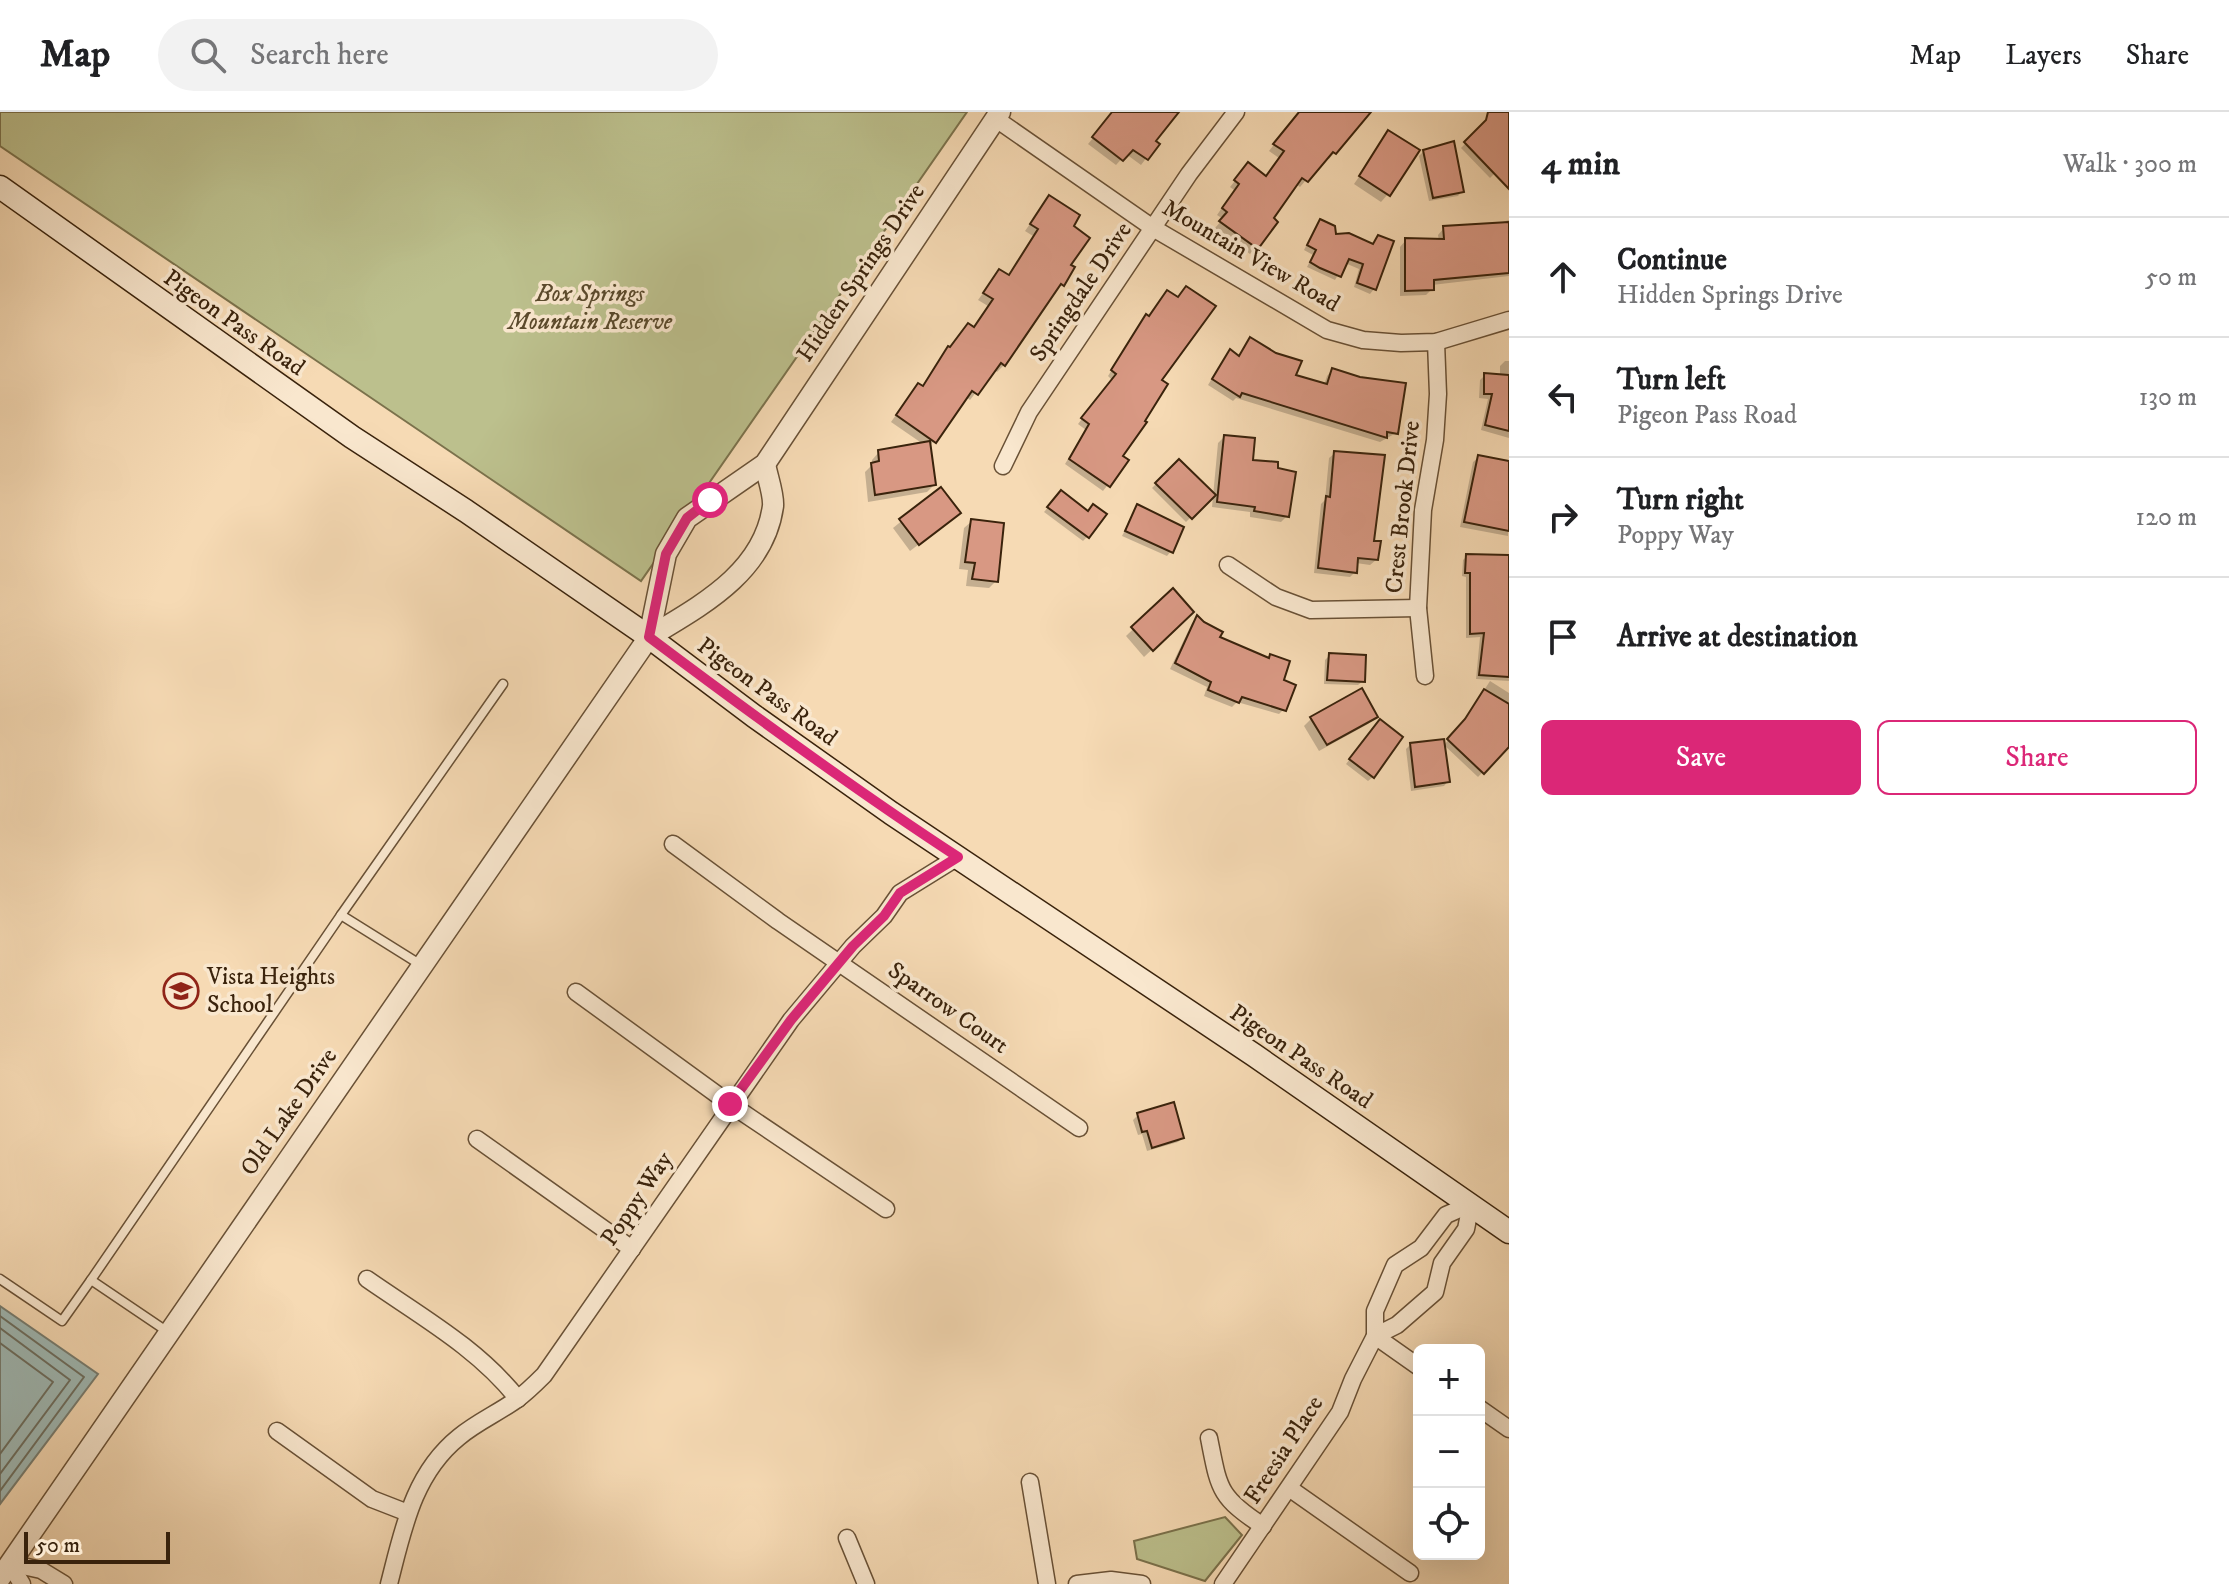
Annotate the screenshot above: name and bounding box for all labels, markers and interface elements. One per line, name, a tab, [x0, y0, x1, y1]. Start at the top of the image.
search box	[158, 19, 718, 91]
text: Map	[40, 31, 110, 79]
icon: search	[186, 33, 230, 77]
text: Search here	[250, 37, 389, 74]
text: Map	[1910, 38, 1961, 73]
text: Layers	[2005, 38, 2082, 73]
text: Share	[2126, 38, 2189, 73]
text: 4 min	[1541, 143, 1620, 185]
text: Walk · 300 m	[2063, 148, 2197, 181]
street label: Hidden Springs Drive	[790, 178, 932, 368]
street label: Mountain View Road	[1157, 193, 1345, 319]
street label: Springdale Drive	[1023, 217, 1139, 367]
text: Continue	[1617, 242, 1727, 279]
icon: ahead	[1541, 255, 1585, 299]
text: 50 m	[2145, 261, 2197, 294]
street label: Pigeon Pass Road	[157, 263, 311, 383]
park label: Box Springs Mountain Reserve	[506, 279, 673, 337]
text: Hidden Springs Drive	[1617, 279, 1843, 312]
text: Turn left	[1617, 362, 1726, 399]
icon: left	[1541, 375, 1585, 419]
text: 130 m	[2139, 381, 2197, 414]
text: Pigeon Pass Road	[1617, 399, 1797, 432]
street label: Crest Brook Drive	[1379, 419, 1427, 595]
route start	[692, 482, 728, 518]
text: Turn right	[1617, 482, 1744, 519]
icon: right	[1541, 495, 1585, 539]
text: 120 m	[2136, 501, 2197, 534]
text: Poppy Way	[1617, 519, 1734, 552]
icon: arrive	[1541, 615, 1585, 659]
text: Arrive at destination	[1617, 619, 1858, 656]
street label: Pigeon Pass Road	[691, 631, 843, 753]
button: Save	[1541, 720, 1861, 795]
button: Share	[1877, 720, 2197, 795]
street label: Sparrow Court	[882, 955, 1014, 1061]
place label: Vista Heights School	[206, 962, 335, 1020]
school or university icon: Vista Heights School	[162, 972, 200, 1010]
street label: Pigeon Pass Road	[1224, 998, 1378, 1116]
street label: Old Lake Drive	[234, 1042, 344, 1182]
route end	[712, 1086, 748, 1122]
street label: Poppy Way	[594, 1145, 680, 1252]
map controls	[1413, 1344, 1485, 1560]
button: +	[1413, 1344, 1485, 1416]
street label: Freesia Place	[1238, 1390, 1330, 1510]
button: −	[1413, 1416, 1485, 1488]
button: locate	[1413, 1488, 1485, 1560]
scale bar	[24, 1528, 170, 1564]
text: 50 m	[36, 1532, 80, 1559]

